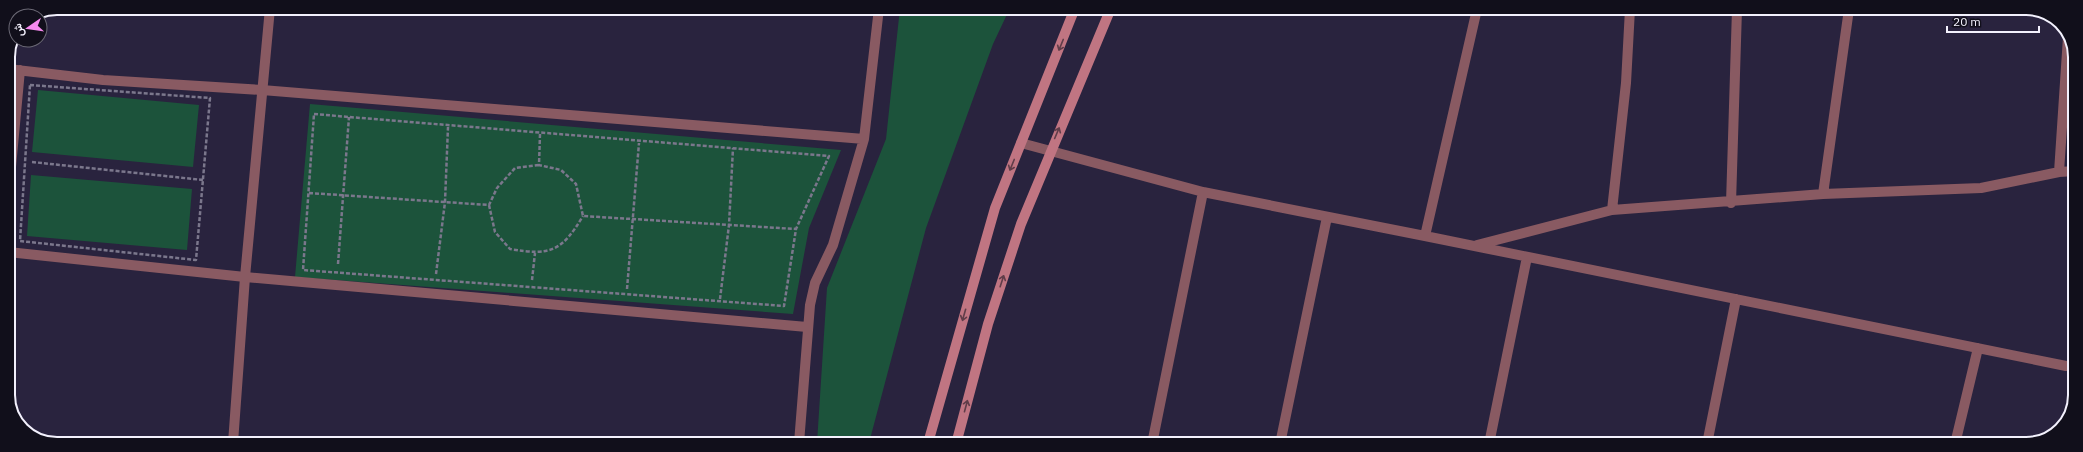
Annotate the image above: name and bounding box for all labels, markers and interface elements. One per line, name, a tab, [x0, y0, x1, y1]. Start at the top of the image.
north arrow	[8, 8, 48, 48]
scale bar	[1947, 8, 2039, 34]
text: 20 m	[1953, 14, 1981, 29]
text: ش	[10, 22, 27, 38]
one-way arrow	[1056, 38, 1064, 50]
one-way arrow	[1054, 127, 1062, 139]
one-way arrow	[1008, 159, 1015, 171]
one-way arrow	[999, 275, 1006, 288]
one-way arrow	[960, 309, 967, 322]
one-way arrow	[963, 400, 970, 413]

